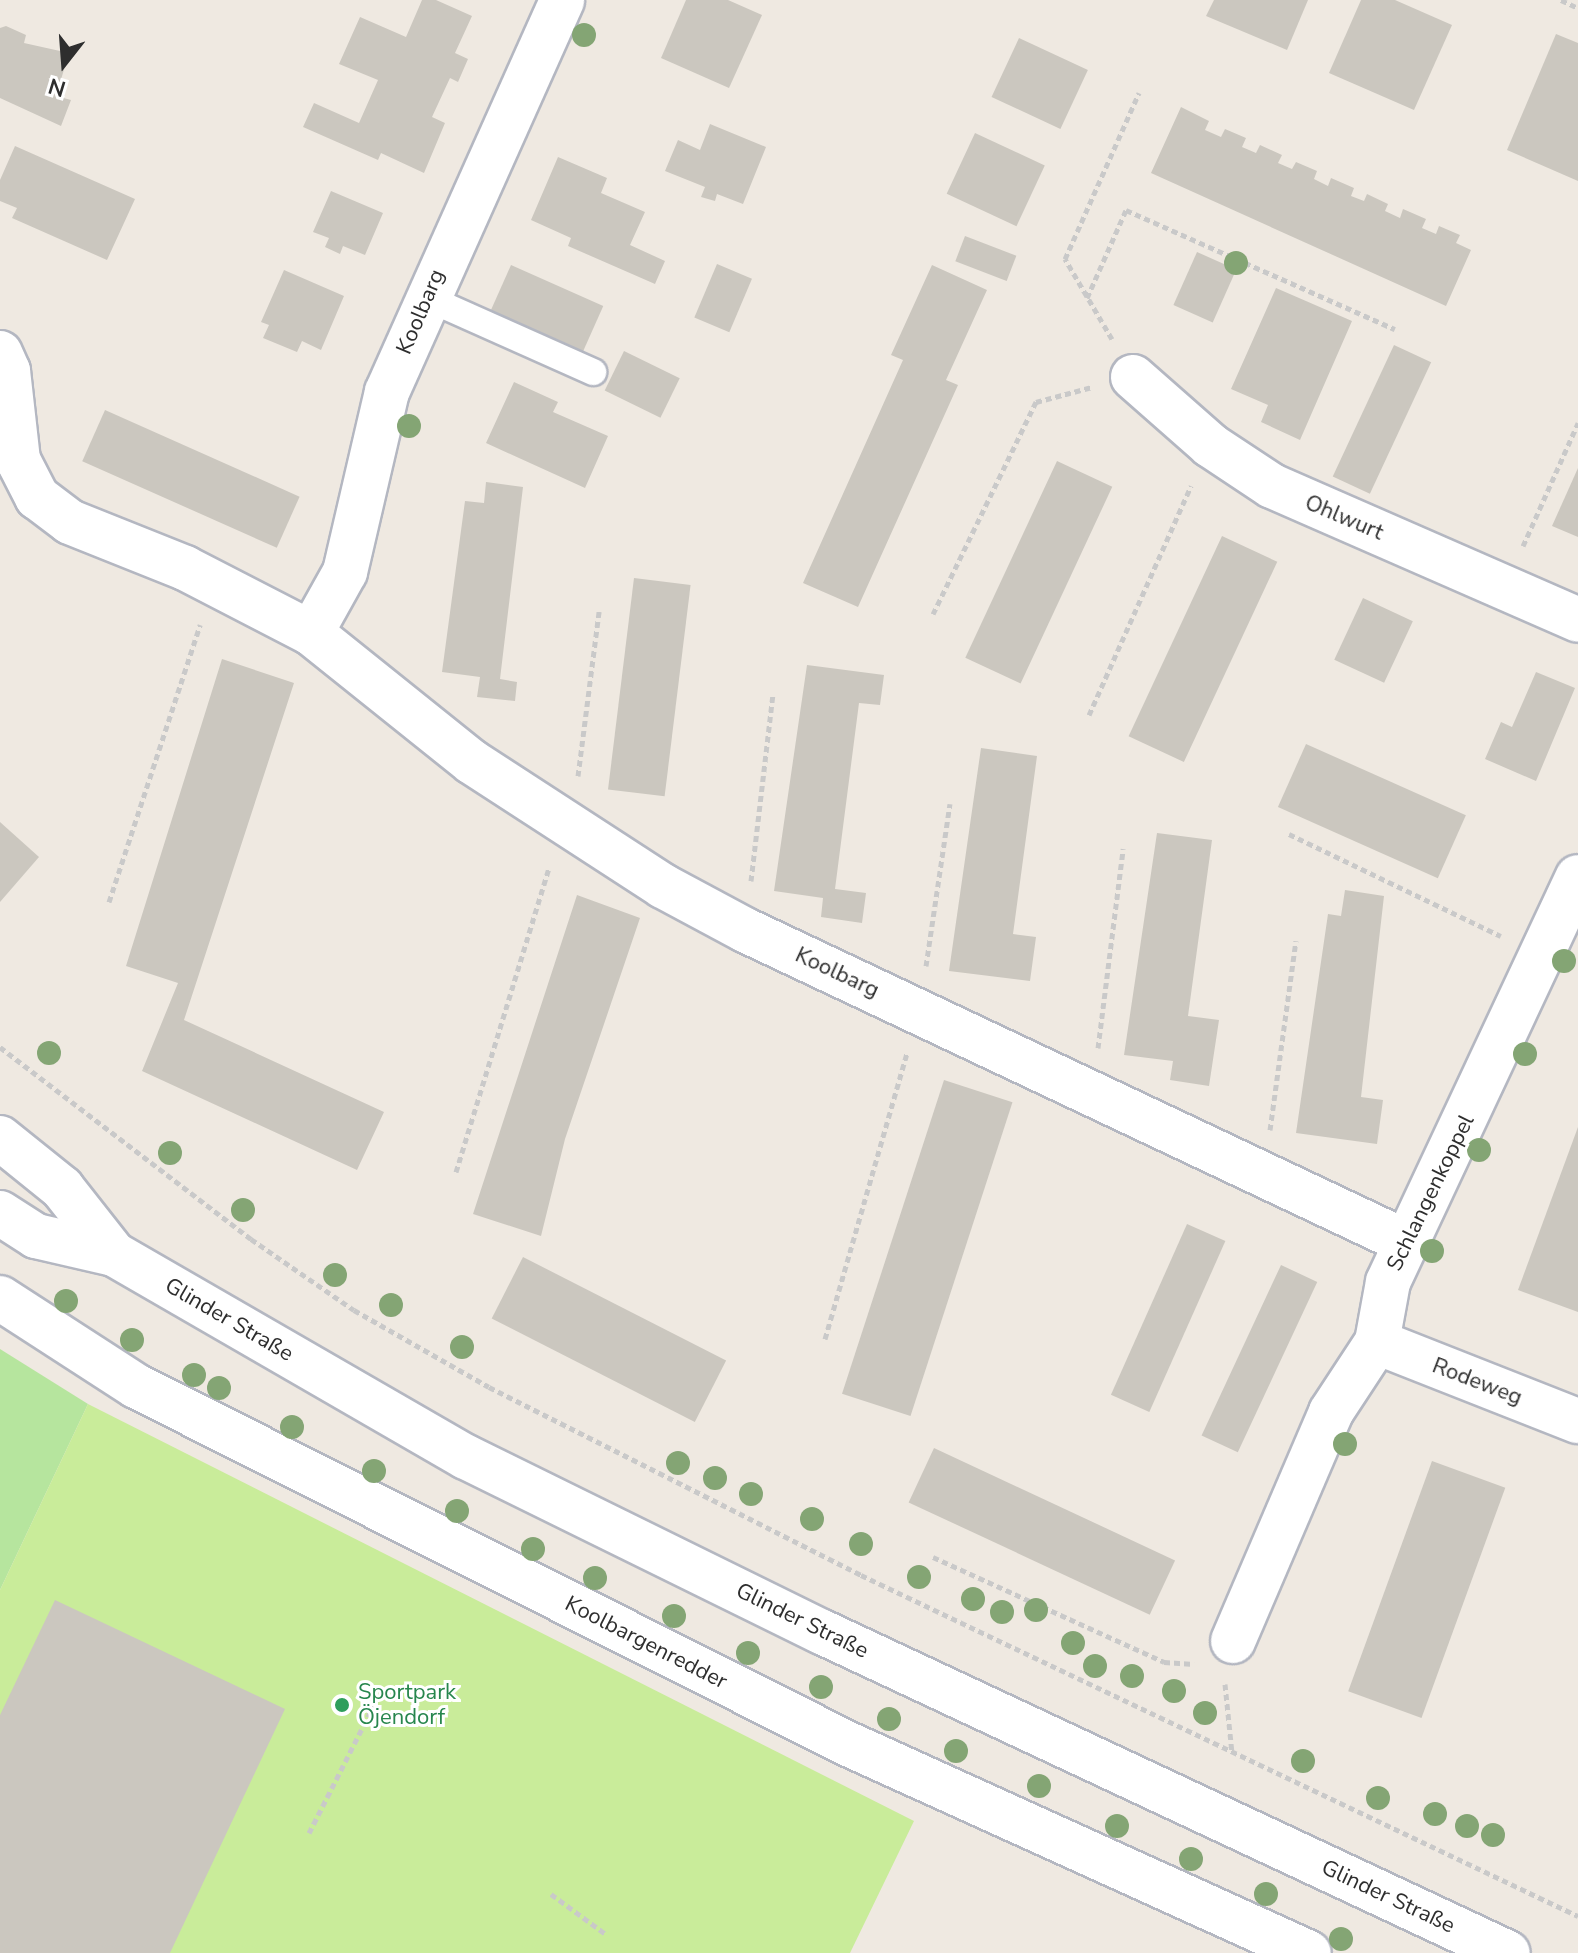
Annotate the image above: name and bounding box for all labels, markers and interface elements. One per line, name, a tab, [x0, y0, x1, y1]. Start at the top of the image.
north arrow	[24, 24, 104, 104]
text: N	[45, 70, 69, 104]
street label: Koolbarg	[391, 266, 451, 358]
street label: Ohlwurt	[1301, 490, 1387, 546]
street label: Koolbarg	[791, 942, 883, 1004]
street label: Schlangenkoppel	[1382, 1110, 1480, 1276]
street label: Glinder Straße	[160, 1273, 298, 1367]
street label: Rodeweg	[1428, 1353, 1526, 1411]
street label: Glinder Straße	[732, 1578, 872, 1664]
street label: Koolbargenredder	[561, 1591, 731, 1695]
place label: Sportpark Öjendorf	[358, 1679, 456, 1730]
marker: Sportpark Öjendorf	[333, 1696, 351, 1714]
street label: Glinder Straße	[1317, 1855, 1459, 1939]

